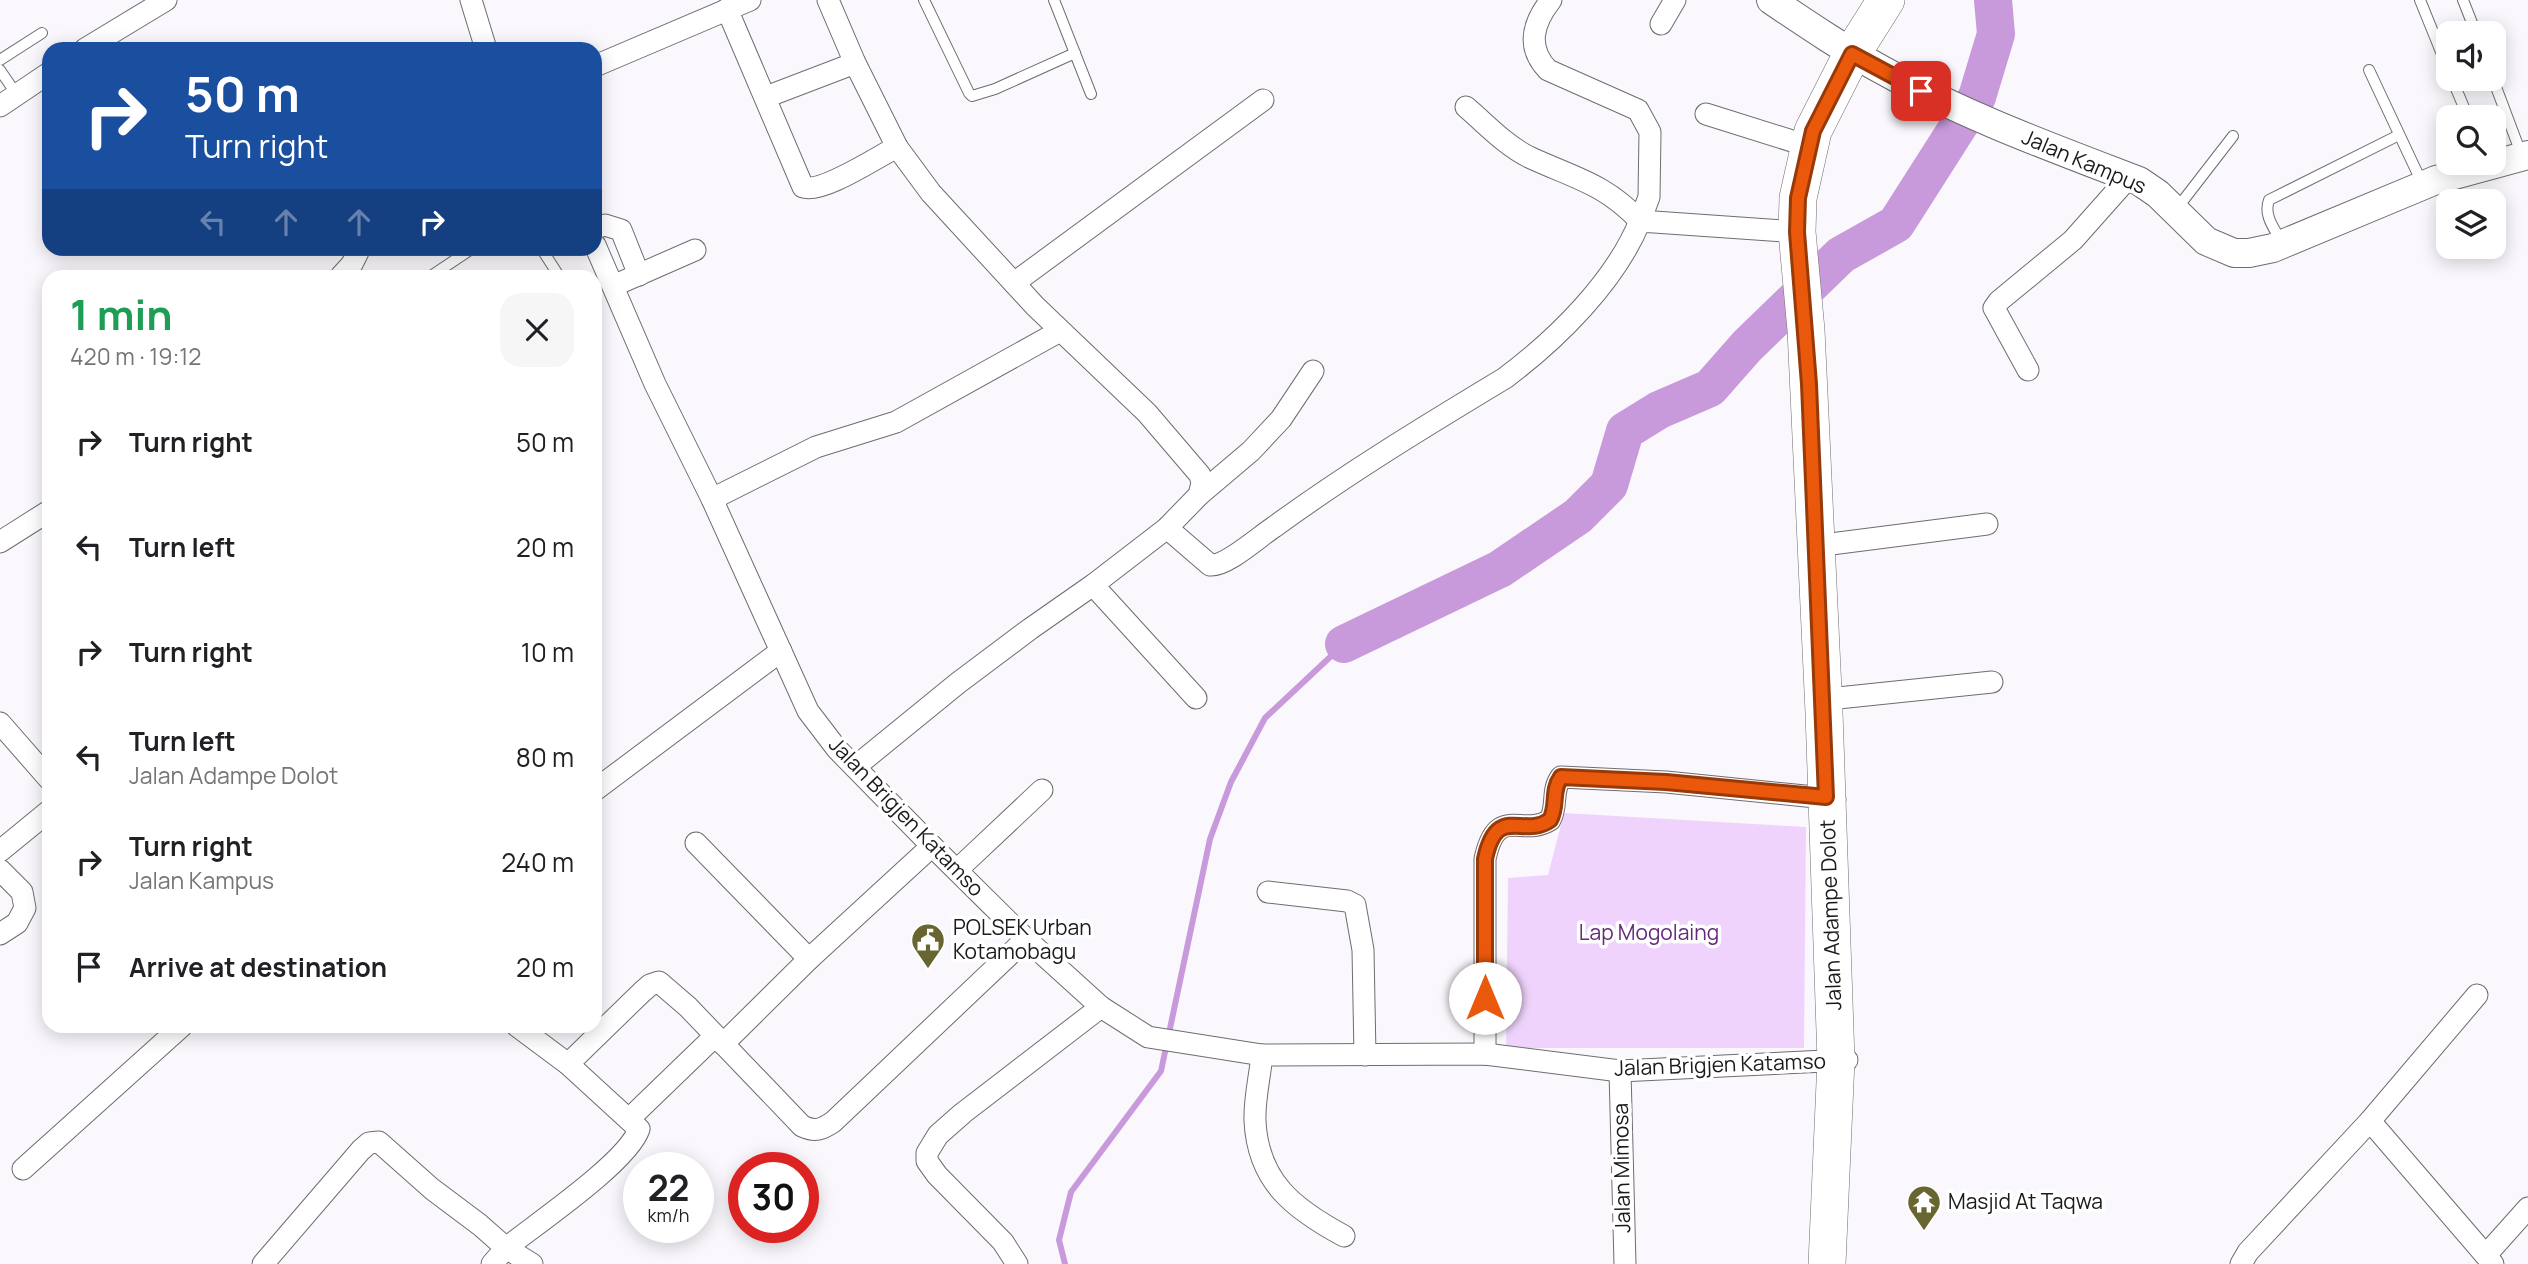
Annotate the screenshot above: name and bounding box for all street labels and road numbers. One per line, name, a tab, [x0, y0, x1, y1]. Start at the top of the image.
street label: Jalan Kampus	[2018, 122, 2151, 200]
street label: Jalan Brigjen Katamso	[823, 730, 990, 902]
street label: Jalan Adampe Dolot	[1813, 819, 1847, 1011]
street label: Jalan Brigjen Katamso	[1614, 1046, 1826, 1082]
street label: Jalan Mimosa	[1606, 1103, 1636, 1233]

